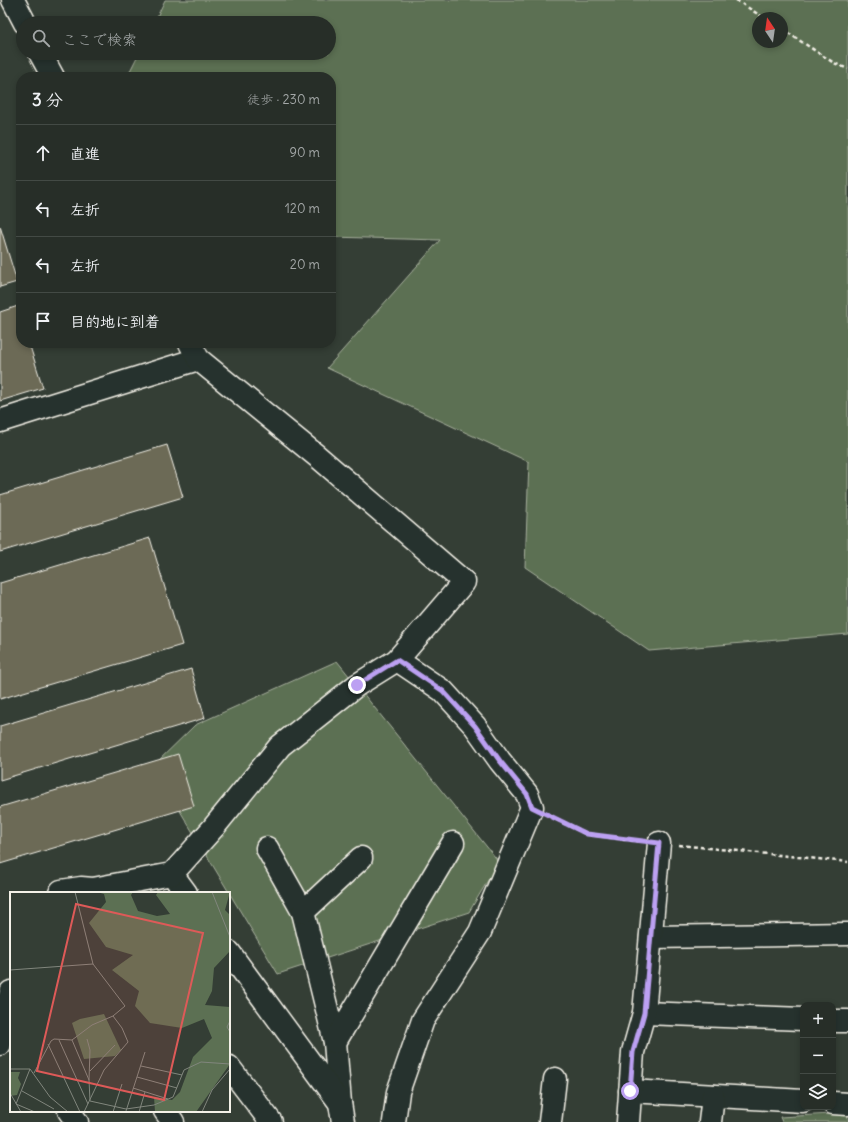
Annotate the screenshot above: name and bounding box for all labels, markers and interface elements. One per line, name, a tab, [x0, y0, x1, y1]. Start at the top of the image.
north arrow	[752, 12, 788, 48]
search box	[16, 16, 336, 60]
icon: search	[30, 27, 52, 49]
text: ここで検索	[62, 30, 137, 49]
text: 3 分	[32, 89, 63, 111]
text: 徒歩 · 230 m	[247, 91, 320, 108]
icon: ahead	[32, 142, 54, 164]
text: 直進	[70, 144, 100, 163]
text: 90 m	[289, 144, 320, 161]
icon: left	[32, 198, 54, 220]
text: 左折	[70, 200, 100, 219]
text: 120 m	[285, 200, 320, 217]
icon: left	[32, 254, 54, 276]
text: 左折	[70, 256, 100, 275]
text: 20 m	[290, 256, 320, 273]
icon: arrive	[32, 310, 54, 332]
text: 目的地に到着	[70, 312, 160, 331]
route end	[348, 676, 366, 694]
inset map	[10, 892, 230, 1112]
map controls	[800, 1002, 836, 1110]
button: +	[800, 1002, 836, 1038]
button: −	[800, 1038, 836, 1074]
button: layers	[800, 1074, 836, 1110]
route start	[621, 1082, 639, 1100]

